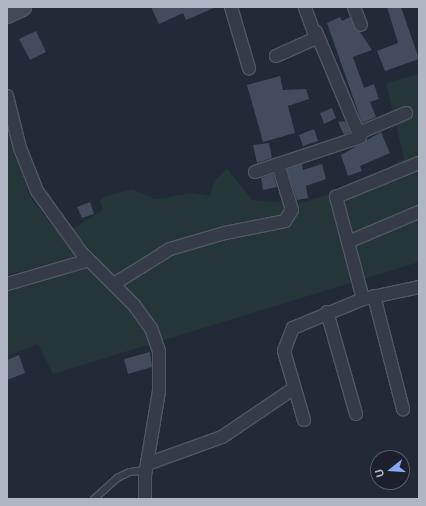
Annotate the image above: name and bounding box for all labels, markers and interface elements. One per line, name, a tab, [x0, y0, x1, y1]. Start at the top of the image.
north arrow	[370, 450, 410, 490]
text: U	[371, 467, 387, 480]

